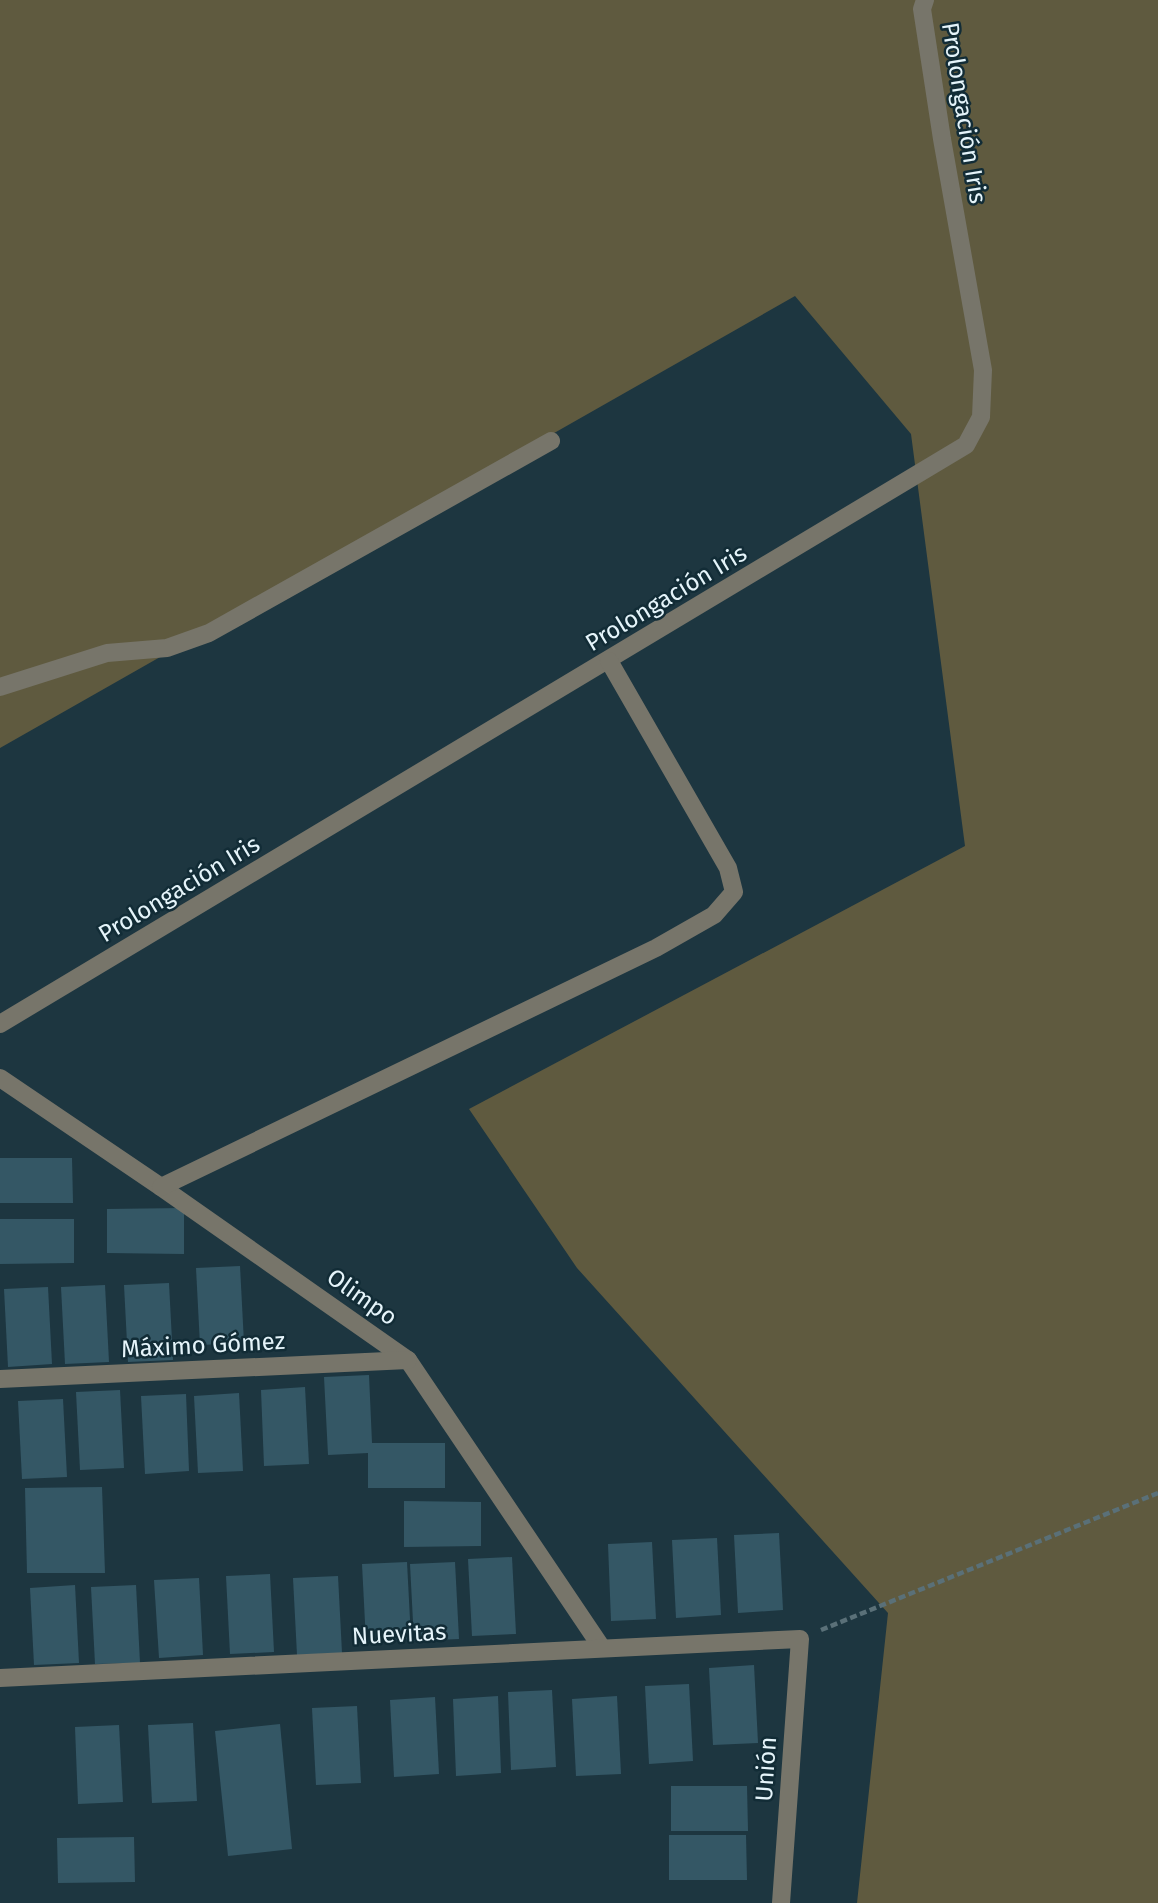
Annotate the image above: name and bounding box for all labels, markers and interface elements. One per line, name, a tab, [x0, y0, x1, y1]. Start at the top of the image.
street label: Prolongación Iris	[936, 20, 992, 206]
street label: Prolongación Iris	[580, 539, 752, 657]
street label: Prolongación Iris	[93, 830, 265, 948]
street label: Olimpo	[322, 1263, 402, 1331]
street label: Máximo Gómez	[120, 1327, 286, 1363]
street label: Nuevitas	[351, 1618, 447, 1650]
street label: Unión	[750, 1736, 782, 1802]

